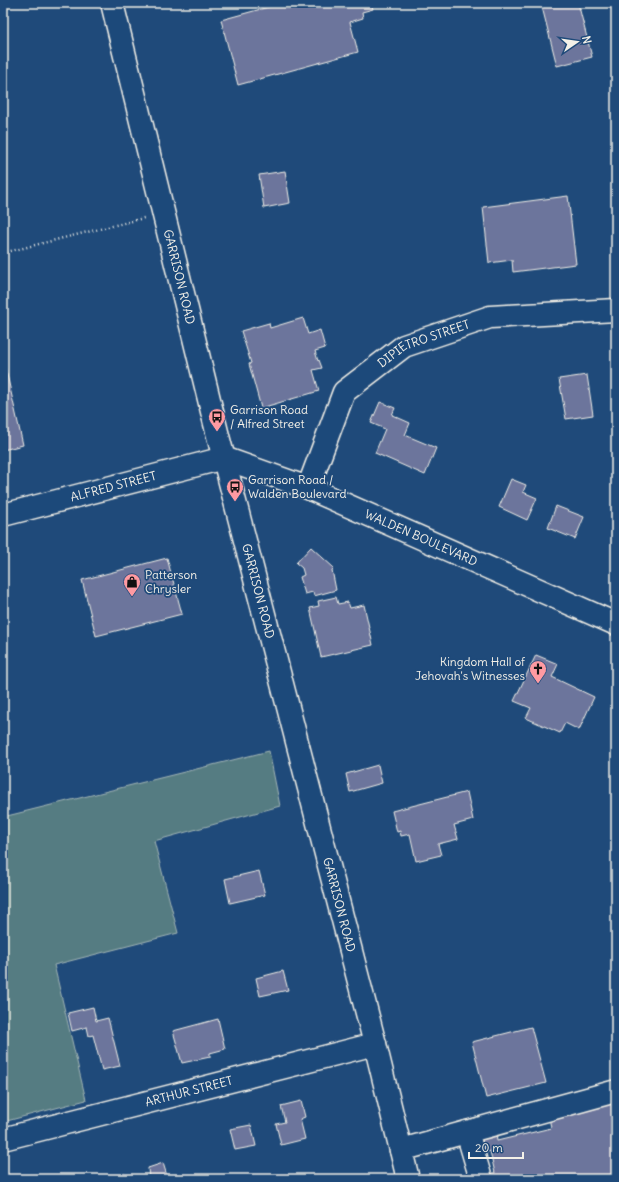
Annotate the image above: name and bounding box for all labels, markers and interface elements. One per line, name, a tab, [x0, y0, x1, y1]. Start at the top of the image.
north arrow	[557, 22, 597, 62]
text: N	[579, 34, 594, 45]
street label: GARRISON ROAD	[161, 228, 198, 326]
street label: DIPIETRO STREET	[374, 316, 471, 370]
place label: Garrison Road / Alfred Street	[230, 402, 308, 431]
bus stop icon: Garrison Road / Alfred Street	[207, 407, 227, 432]
street label: ALFRED STREET	[69, 468, 158, 504]
place label: Garrison Road / Walden Boulevard	[248, 472, 347, 501]
bus stop icon: Garrison Road / Walden Boulevard	[225, 477, 245, 502]
street label: WALDEN BOULEVARD	[363, 506, 480, 569]
street label: GARRISON ROAD	[239, 542, 278, 640]
place label: Patterson Chrysler	[145, 567, 197, 596]
shop icon: Patterson Chrysler	[122, 572, 142, 597]
place label: Kingdom Hall of Jehovah's Witnesses	[415, 654, 526, 683]
church icon: Kingdom Hall of Jehovah's Witnesses	[528, 659, 548, 684]
street label: GARRISON ROAD	[320, 856, 359, 954]
street label: ARTHUR STREET	[144, 1073, 234, 1109]
scale bar	[469, 1134, 523, 1160]
text: 20 m	[475, 1140, 503, 1155]

